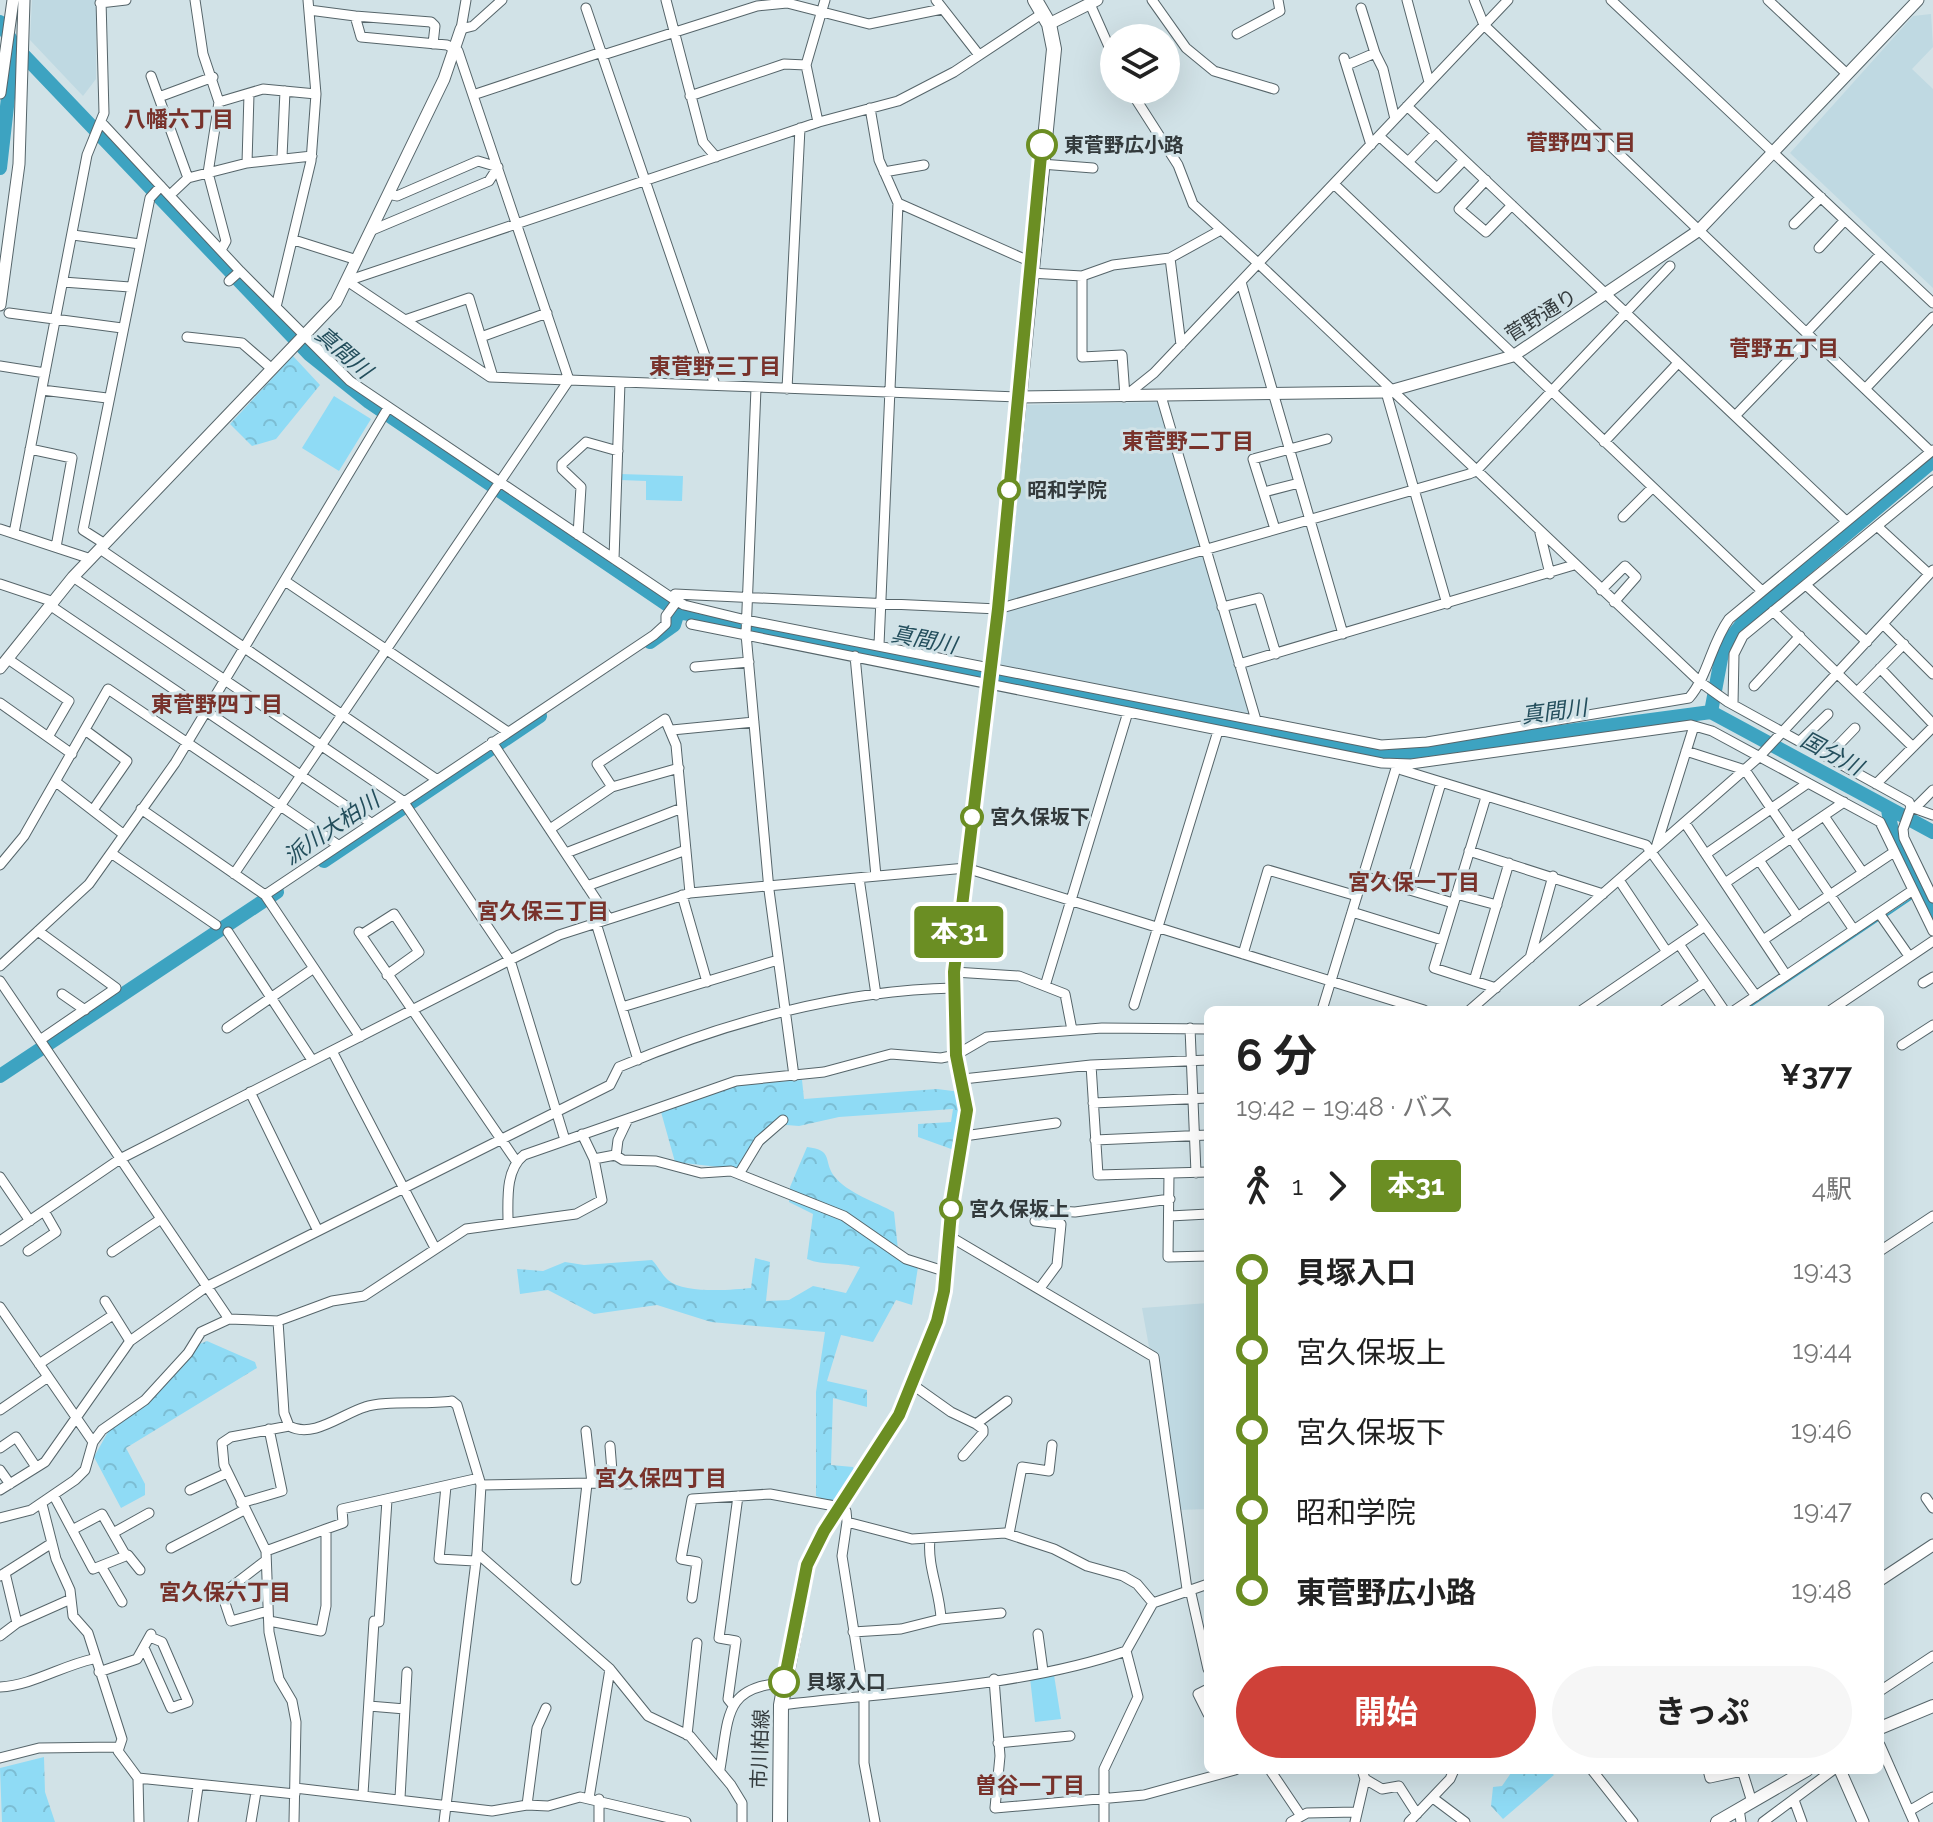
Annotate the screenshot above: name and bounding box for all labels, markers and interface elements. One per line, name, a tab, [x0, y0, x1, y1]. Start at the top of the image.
map controls	[1100, 24, 1180, 104]
button: layers	[1100, 24, 1180, 104]
district label: 八幡六丁目	[124, 106, 234, 132]
district label: 菅野四丁目	[1526, 129, 1636, 155]
marker: 東菅野広小路	[1027, 130, 1057, 160]
place label: 東菅野広小路	[1064, 133, 1184, 157]
street label: 菅野通り	[1501, 284, 1581, 346]
water label: 真間川	[311, 321, 379, 385]
district label: 菅野五丁目	[1729, 335, 1839, 361]
district label: 東菅野三丁目	[649, 353, 781, 379]
district label: 東菅野二丁目	[1122, 428, 1254, 454]
place label: 昭和学院	[1027, 478, 1107, 502]
marker: 昭和学院	[998, 479, 1020, 501]
water label: 真間川	[889, 620, 961, 658]
district label: 東菅野四丁目	[151, 691, 283, 717]
water label: 真間川	[1520, 694, 1590, 728]
water label: 国分川	[1797, 726, 1869, 781]
water label: 派川大柏川	[278, 785, 386, 870]
place label: 宮久保坂下	[990, 805, 1090, 829]
marker: 宮久保坂下	[961, 806, 983, 828]
district label: 宮久保一丁目	[1348, 869, 1480, 895]
district label: 宮久保三丁目	[477, 898, 609, 924]
line badge: 本31	[913, 906, 1005, 958]
text: 本31	[930, 915, 988, 948]
text: 6 分	[1236, 1030, 1317, 1081]
text: ¥377	[1780, 1057, 1852, 1092]
text: 19:42 – 19:48 · バス	[1236, 1092, 1454, 1122]
icon: walk	[1236, 1164, 1280, 1208]
icon: forward	[1315, 1164, 1359, 1208]
text: 本31	[1387, 1169, 1445, 1202]
text: 1	[1292, 1171, 1303, 1201]
text: 4駅	[1812, 1174, 1852, 1204]
place label: 宮久保坂上	[969, 1197, 1069, 1221]
marker: 宮久保坂上	[940, 1198, 962, 1220]
text: 貝塚入口	[1296, 1255, 1416, 1290]
text: 19:43	[1793, 1255, 1852, 1285]
text: 宮久保坂上	[1296, 1335, 1446, 1370]
text: 19:44	[1792, 1335, 1852, 1365]
text: 宮久保坂下	[1296, 1415, 1446, 1450]
text: 19:46	[1791, 1415, 1852, 1445]
district label: 宮久保四丁目	[595, 1465, 727, 1491]
text: 昭和学院	[1296, 1495, 1416, 1530]
text: 19:47	[1793, 1495, 1852, 1525]
text: 東菅野広小路	[1296, 1575, 1476, 1610]
text: 19:48	[1791, 1575, 1852, 1605]
district label: 宮久保六丁目	[159, 1579, 291, 1605]
button: 開始	[1236, 1666, 1536, 1758]
button: きっぷ	[1552, 1666, 1852, 1758]
marker: 貝塚入口	[769, 1667, 799, 1697]
place label: 貝塚入口	[806, 1670, 886, 1694]
street label: 市川柏線	[747, 1709, 773, 1789]
district label: 曽谷一丁目	[975, 1772, 1085, 1798]

